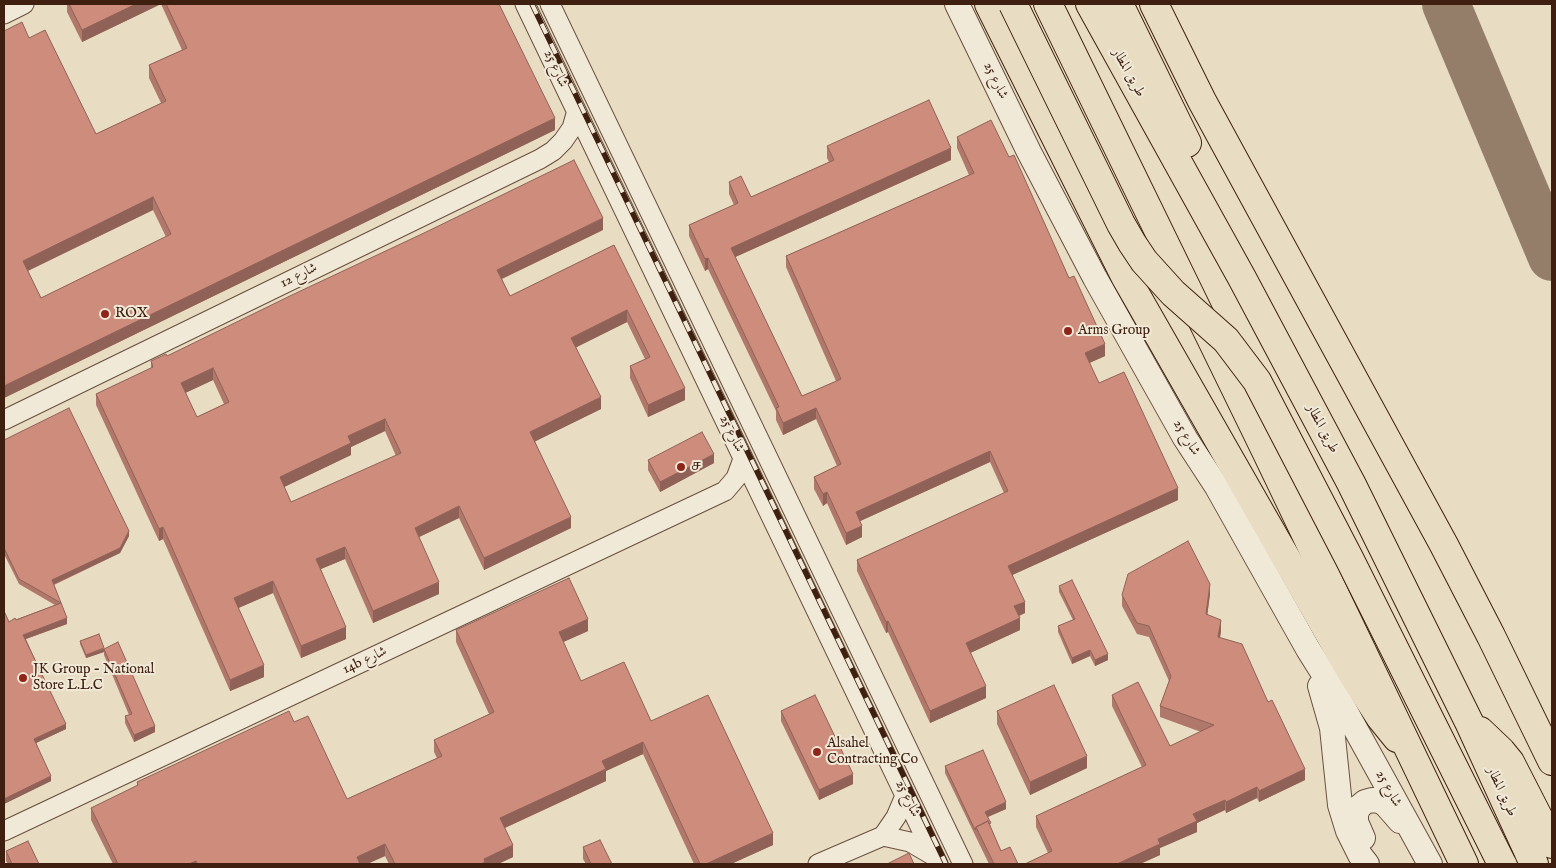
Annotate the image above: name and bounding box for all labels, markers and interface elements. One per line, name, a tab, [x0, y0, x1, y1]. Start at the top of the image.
street label: طريق المطار	[1108, 46, 1148, 100]
street label: شارع 25	[539, 48, 571, 90]
street label: شارع 25	[979, 60, 1011, 102]
street label: شارع 12	[278, 260, 320, 292]
place label: ROX	[115, 306, 148, 322]
marker: ROX	[99, 308, 111, 320]
place label: Arms Group	[1078, 323, 1150, 339]
marker: Arms Group	[1062, 325, 1074, 337]
street label: طريق المطار	[1302, 402, 1342, 456]
street label: شارع 25	[715, 413, 747, 455]
street label: شارع 25	[1169, 417, 1203, 459]
place label: ச	[691, 459, 701, 475]
marker: ச	[675, 461, 687, 473]
street label: 14b شارع	[340, 643, 390, 679]
place label: JK Group - National Store L.L.C	[33, 662, 154, 694]
marker: JK Group - National Store L.L.C	[17, 672, 29, 684]
place label: Alsahel Contracting Co	[827, 736, 918, 769]
marker: Alsahel Contracting Co	[811, 746, 823, 758]
street label: طريق المطار	[1482, 764, 1520, 820]
street label: شارع 25	[1371, 768, 1405, 810]
street label: شارع 25	[891, 778, 923, 820]

